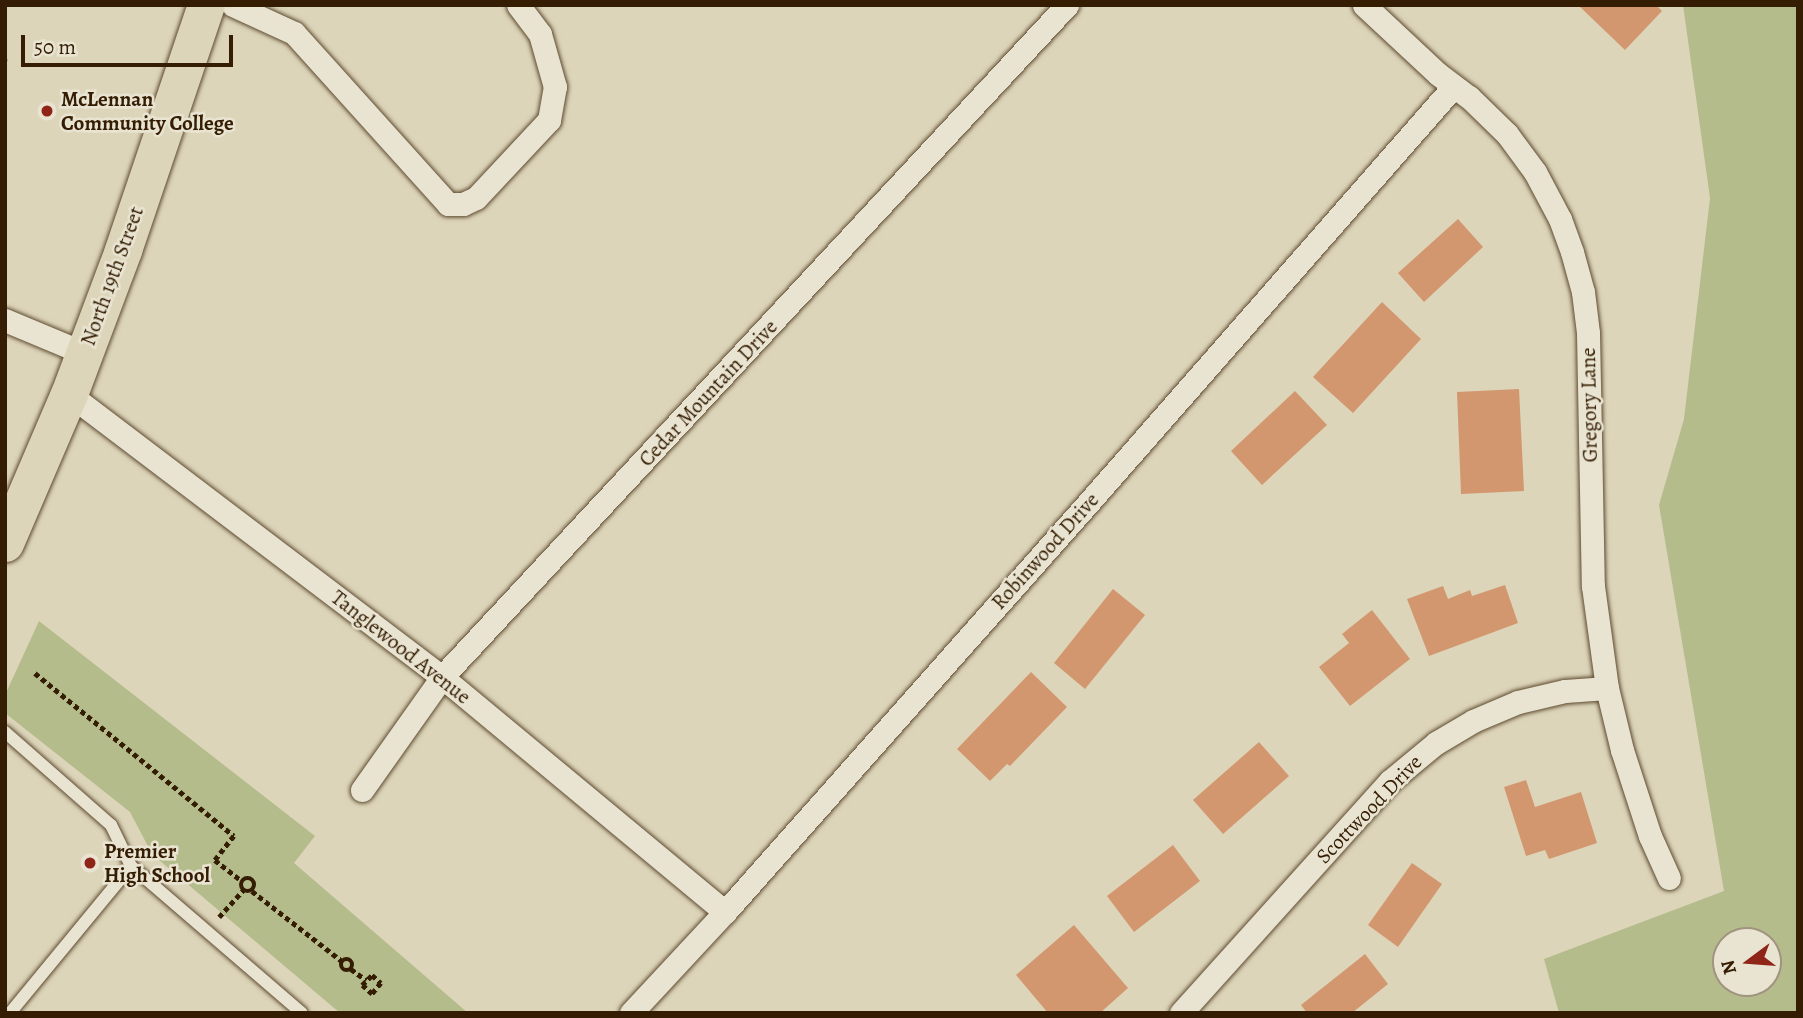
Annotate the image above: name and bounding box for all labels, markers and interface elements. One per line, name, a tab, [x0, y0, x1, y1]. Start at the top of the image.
scale bar	[24, 21, 236, 65]
text: 50 m	[34, 33, 76, 61]
place label: McLennan Community College	[61, 86, 234, 136]
marker: McLennan Community College	[39, 103, 55, 119]
street label: North 19th Street	[75, 203, 149, 349]
street label: Cedar Mountain Drive	[633, 314, 783, 472]
street label: Gregory Lane	[1575, 347, 1603, 463]
street label: Robinwood Drive	[986, 487, 1104, 615]
street label: Tanglewood Avenue	[326, 585, 476, 709]
street label: Scottwood Drive	[1311, 749, 1427, 869]
place label: Premier High School	[104, 838, 210, 888]
marker: Premier High School	[82, 855, 98, 871]
north arrow	[1712, 927, 1782, 997]
text: N	[1714, 957, 1743, 977]

